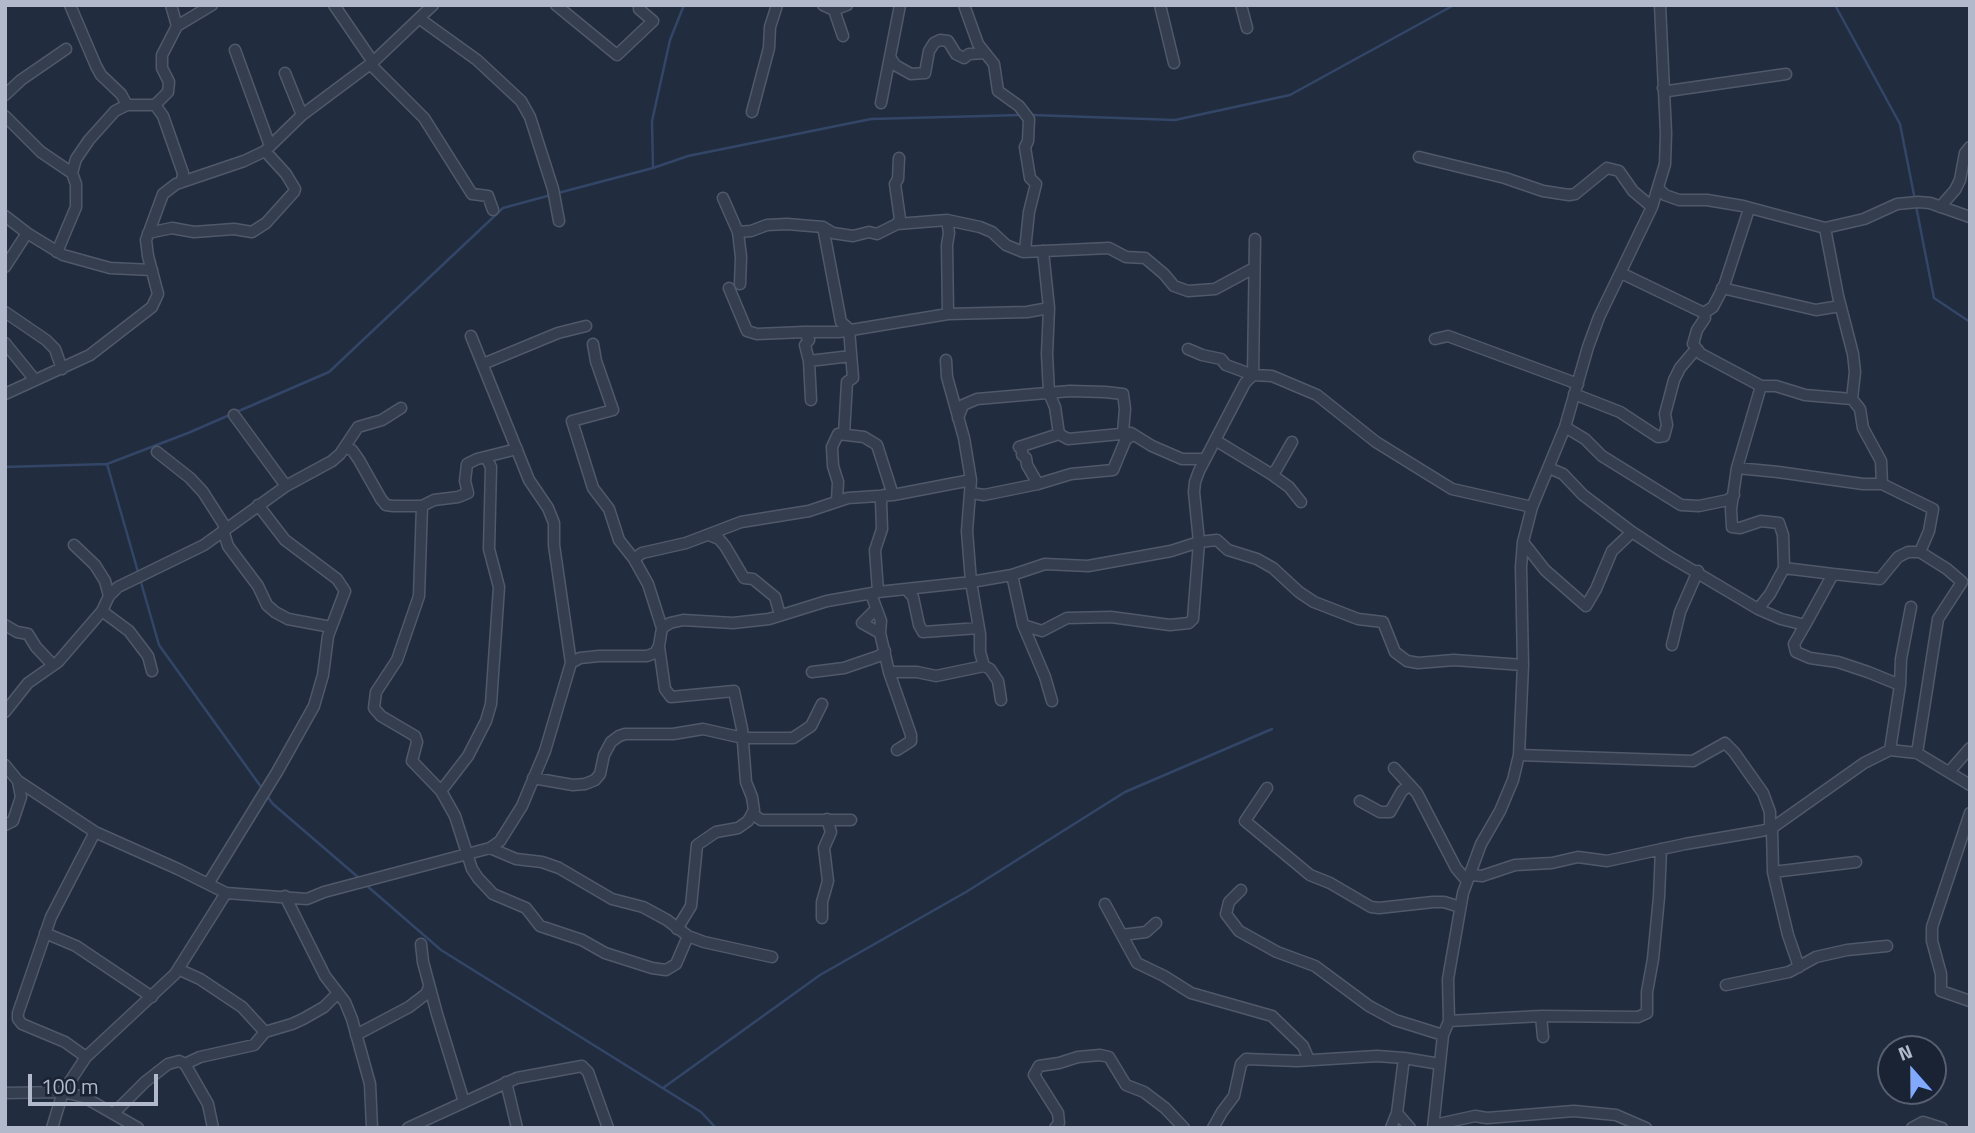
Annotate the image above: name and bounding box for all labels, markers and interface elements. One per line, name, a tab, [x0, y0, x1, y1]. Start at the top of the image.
north arrow	[1877, 1035, 1947, 1105]
text: N	[1894, 1036, 1916, 1068]
scale bar	[32, 1060, 161, 1104]
text: 100 m	[41, 1070, 98, 1102]

